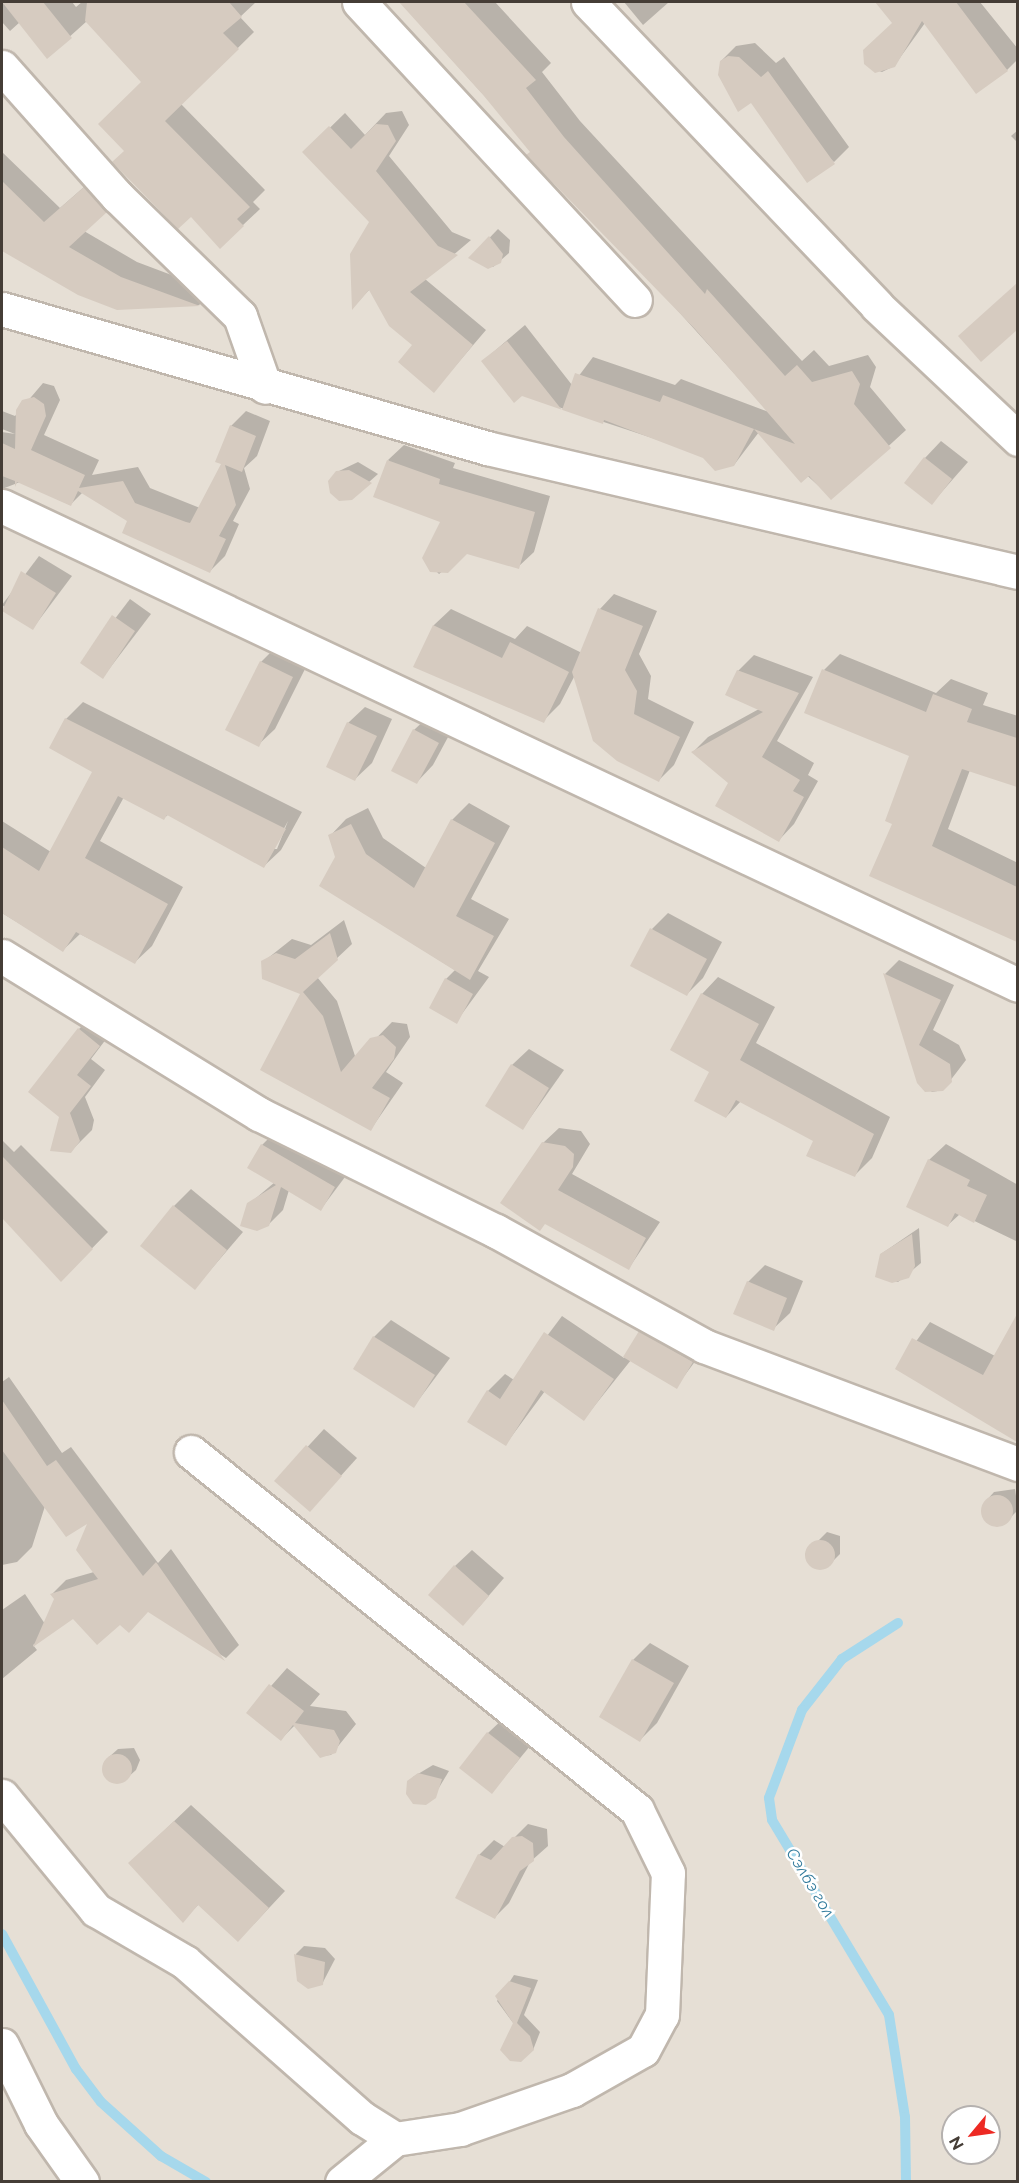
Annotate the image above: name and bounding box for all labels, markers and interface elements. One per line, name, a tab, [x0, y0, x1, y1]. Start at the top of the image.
water label: Сэлбэ гол	[782, 1845, 838, 1921]
north arrow	[941, 2105, 1001, 2165]
text: N	[945, 2133, 968, 2153]

